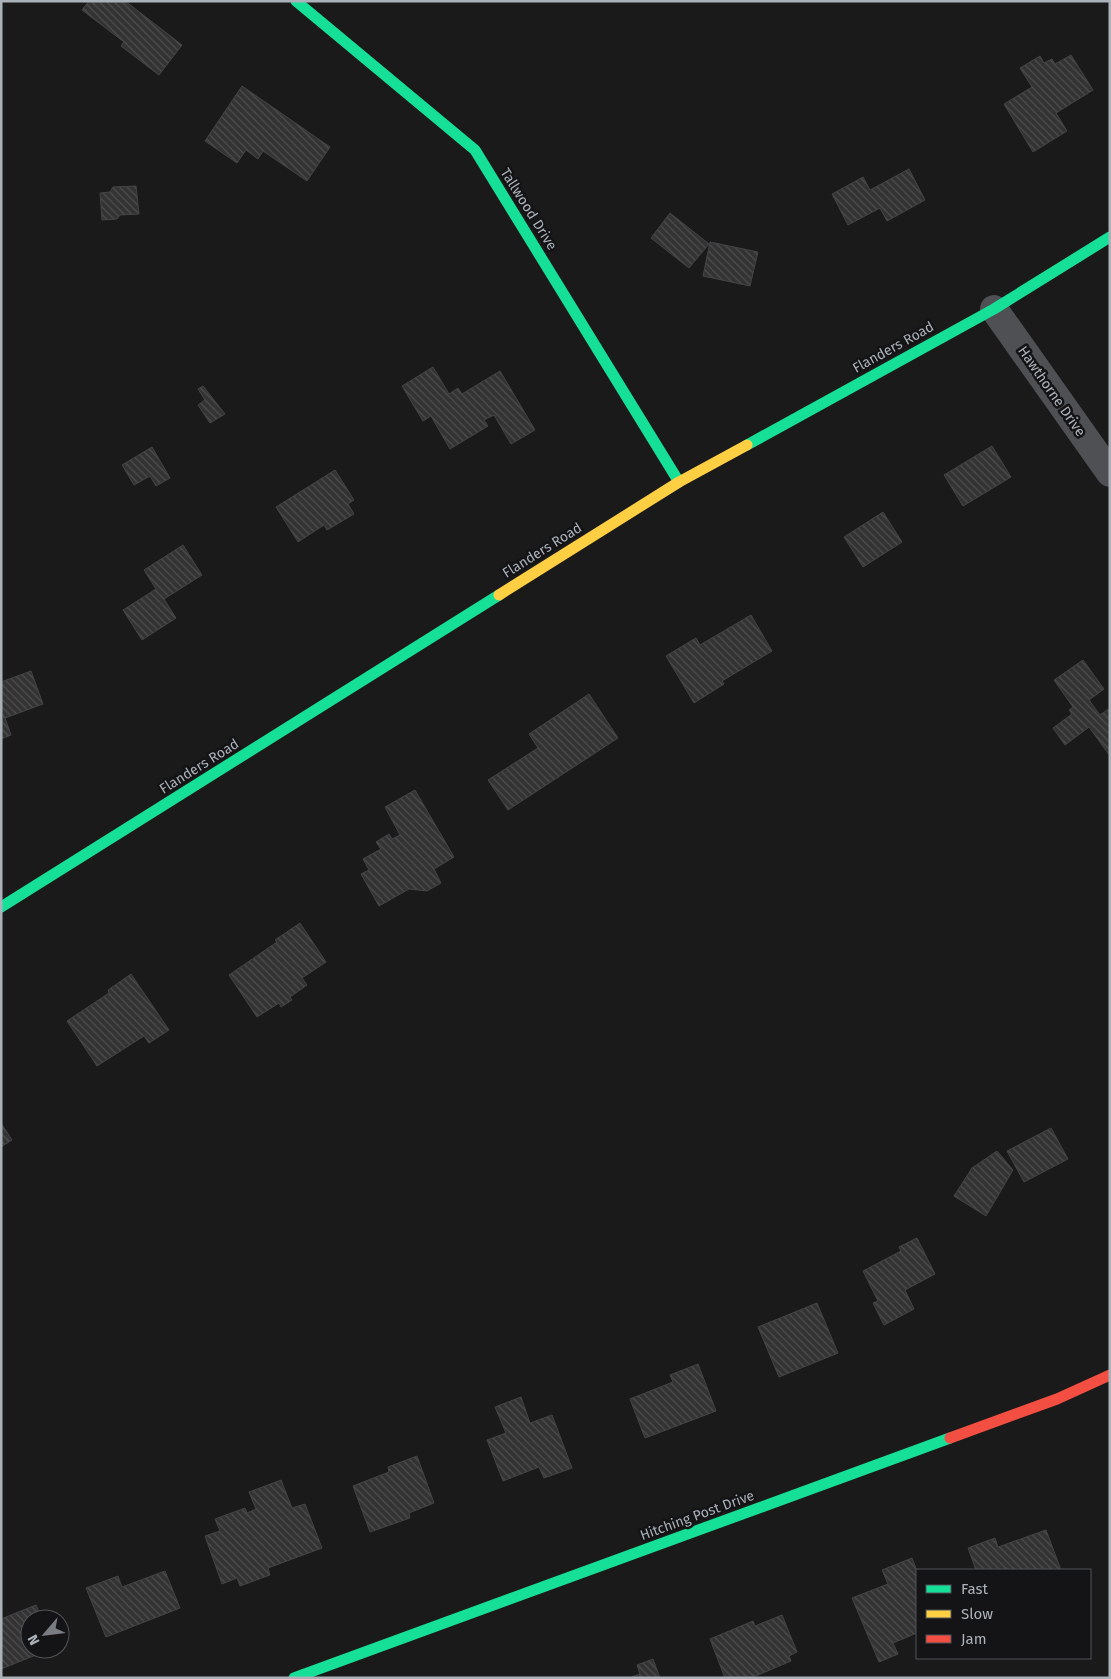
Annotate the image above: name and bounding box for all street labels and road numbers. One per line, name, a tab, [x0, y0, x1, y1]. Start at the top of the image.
street label: Tallwood Drive	[497, 165, 561, 253]
street label: Flanders Road	[850, 318, 937, 377]
street label: Hawthorne Drive	[1014, 343, 1089, 440]
street label: Flanders Road	[499, 519, 585, 582]
street label: Flanders Road	[156, 735, 242, 798]
street label: Hitching Post Drive	[638, 1487, 757, 1544]

